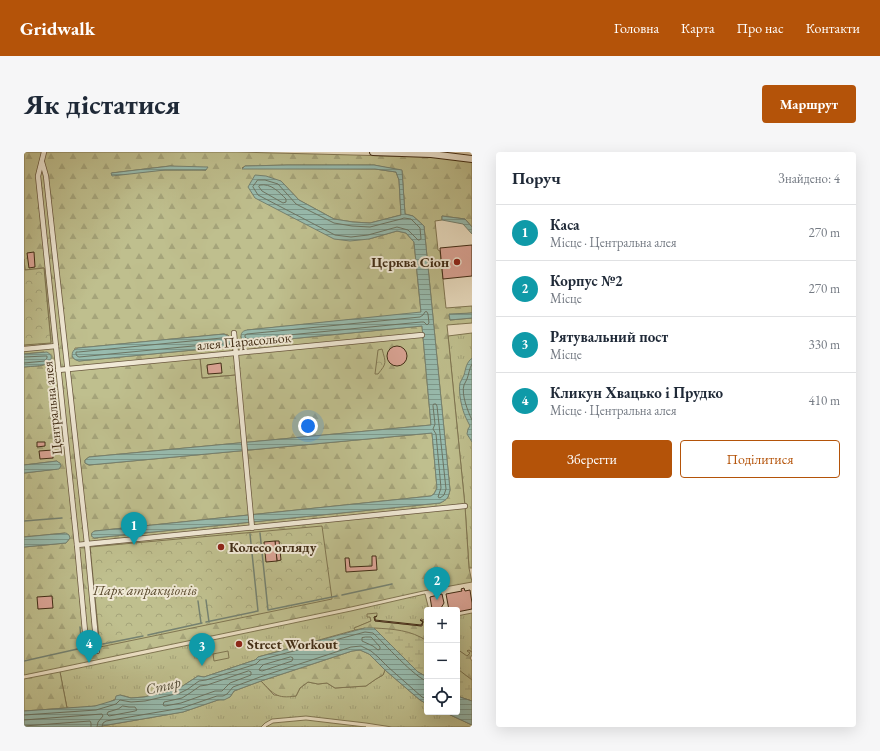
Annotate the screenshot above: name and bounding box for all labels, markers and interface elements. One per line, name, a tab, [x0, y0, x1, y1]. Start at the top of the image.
text: Gridwalk	[20, 16, 95, 41]
text: Головна	[614, 19, 659, 37]
text: Карта	[681, 19, 714, 37]
text: Про нас	[736, 19, 784, 37]
text: Контакти	[806, 19, 860, 37]
button: Маршрут	[762, 85, 856, 123]
text: Як дістатися	[24, 86, 180, 122]
text: Поруч	[512, 167, 561, 189]
text: Знайдено: 4	[778, 170, 840, 187]
text: Каса	[550, 215, 580, 234]
text: 1	[522, 224, 528, 241]
text: 270 m	[809, 224, 840, 241]
text: Місце · Центральна алея	[550, 234, 677, 251]
place label: Церква Сіон	[371, 253, 449, 271]
marker: Церква Сіон	[452, 257, 462, 267]
text: Корпус №2	[550, 271, 623, 290]
text: 2	[522, 280, 528, 297]
text: 270 m	[809, 280, 840, 297]
text: Місце	[550, 290, 582, 307]
text: Рятувальний пост	[550, 327, 668, 346]
street label: алея Парасольок	[196, 328, 292, 354]
text: 3	[522, 336, 528, 353]
text: 330 m	[809, 336, 840, 353]
text: Місце	[550, 346, 582, 363]
street label: Центральна алея	[38, 360, 66, 456]
text: Кликун Хвацько і Прудко	[550, 383, 723, 402]
text: 4	[522, 392, 528, 409]
text: 410 m	[809, 392, 840, 409]
text: Місце · Центральна алея	[550, 402, 677, 419]
your location	[298, 416, 318, 436]
button: Зберегти	[512, 440, 672, 478]
button: Поділитися	[680, 440, 840, 478]
pin: 1	[121, 512, 147, 545]
place label: Колесо огляду	[229, 538, 317, 556]
marker: Колесо огляду	[216, 542, 226, 552]
pin: 2	[424, 567, 450, 600]
park label: Парк атракціонів	[92, 581, 198, 599]
map controls	[424, 607, 460, 715]
button: +	[424, 607, 460, 643]
pin: 4	[76, 630, 102, 663]
pin: 3	[189, 633, 215, 666]
place label: Street Workout	[247, 635, 339, 653]
marker: Street Workout	[234, 639, 244, 649]
button: −	[424, 643, 460, 679]
water label: Стир	[143, 672, 183, 699]
button: locate	[424, 679, 460, 715]

